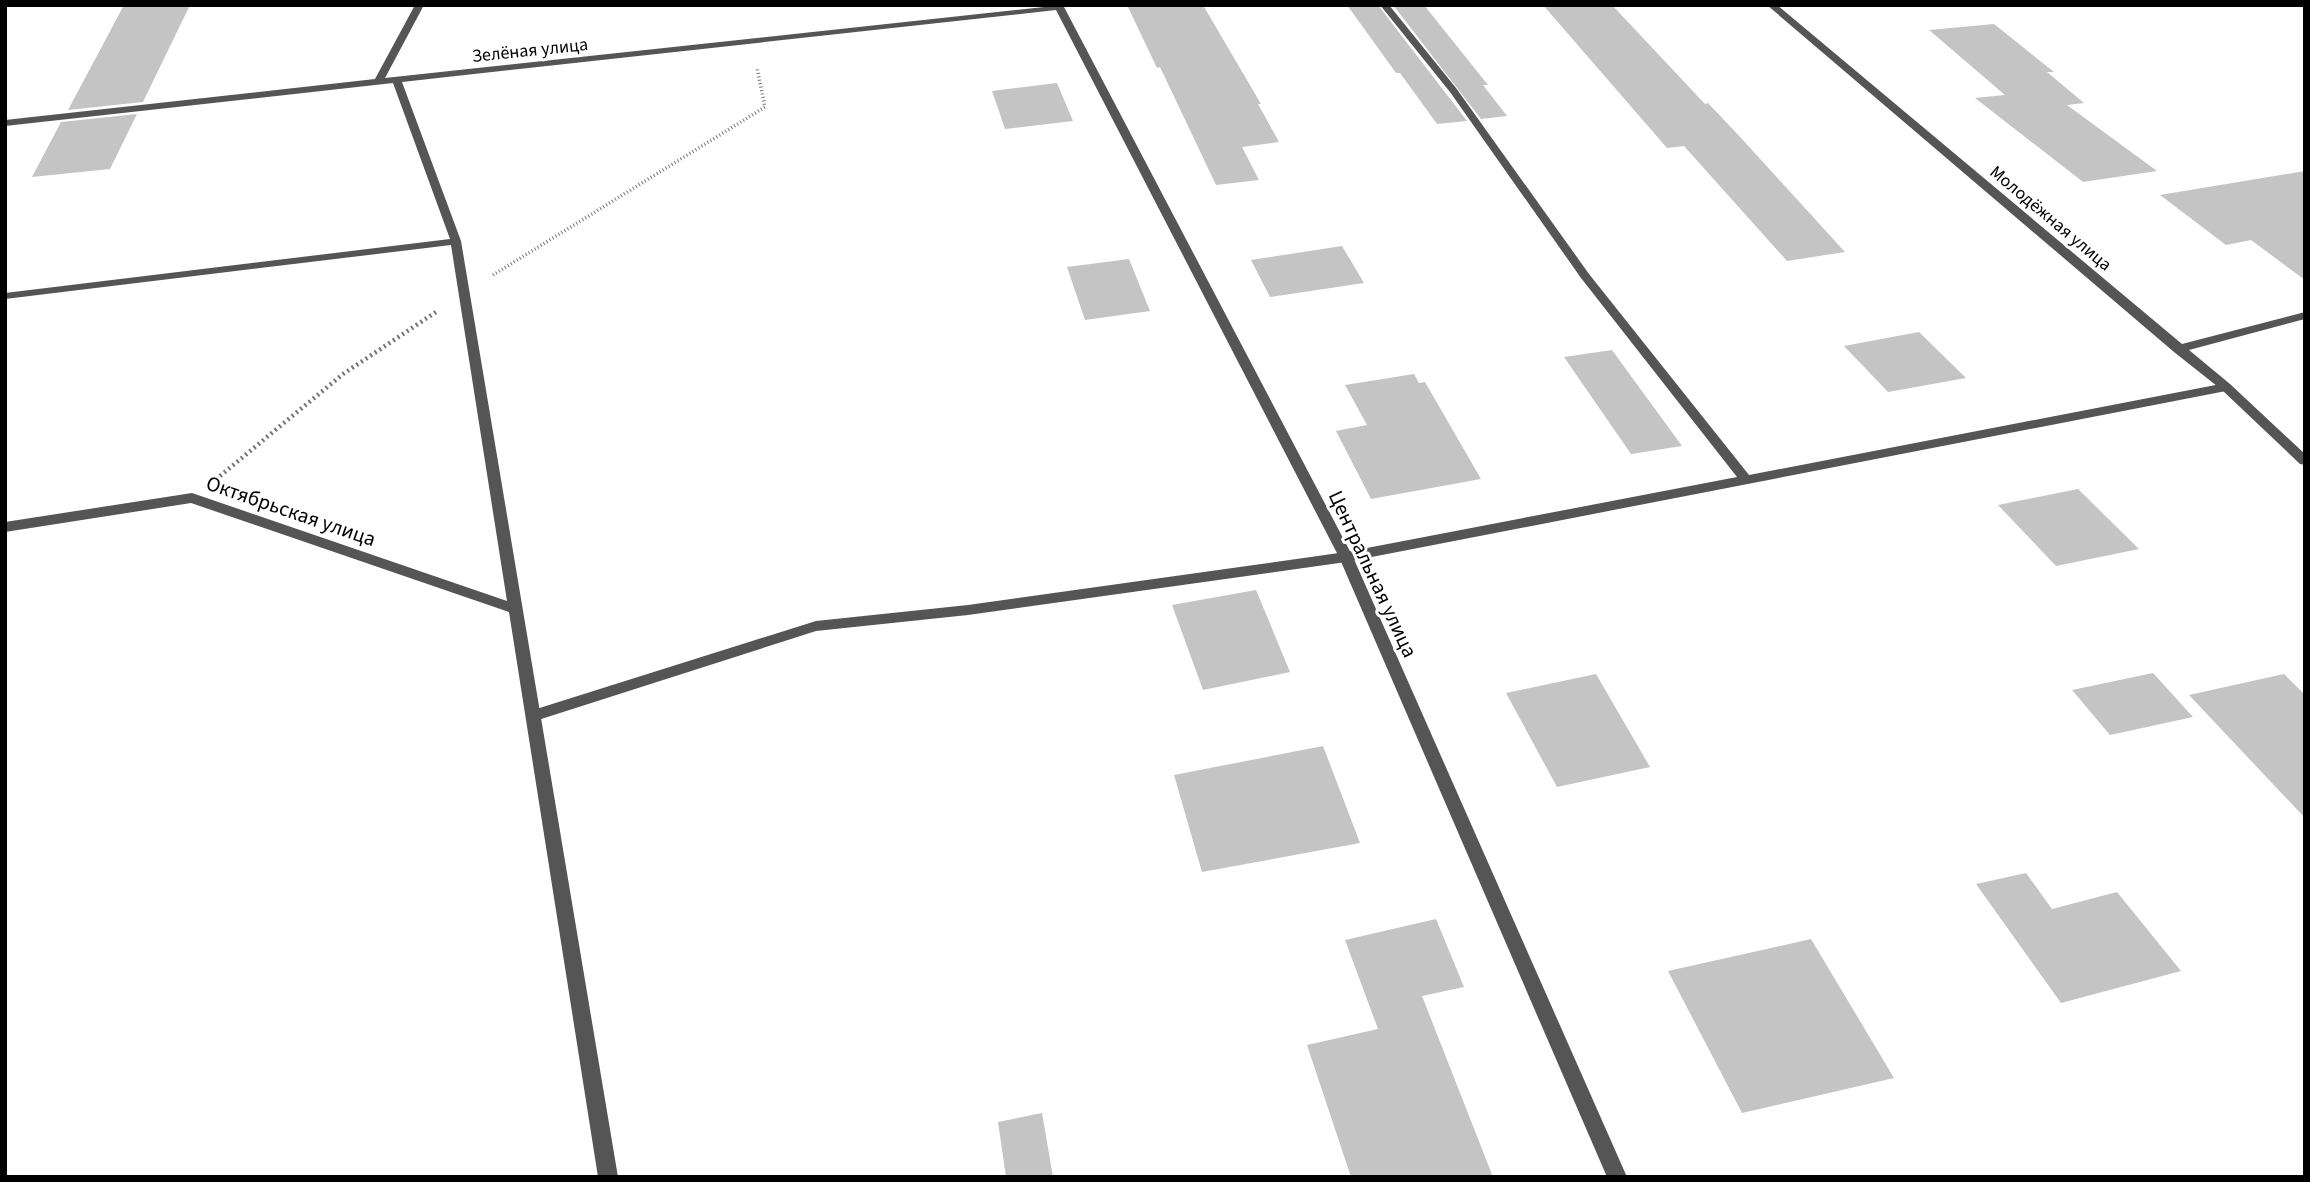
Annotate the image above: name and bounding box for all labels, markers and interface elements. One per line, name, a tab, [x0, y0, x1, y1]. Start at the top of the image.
street label: Зелёная улица	[471, 32, 589, 69]
street label: Молодёжная улица	[1984, 160, 2117, 277]
street label: Октябрьская улица	[202, 468, 380, 554]
street label: Центральная улица	[1321, 485, 1425, 663]

